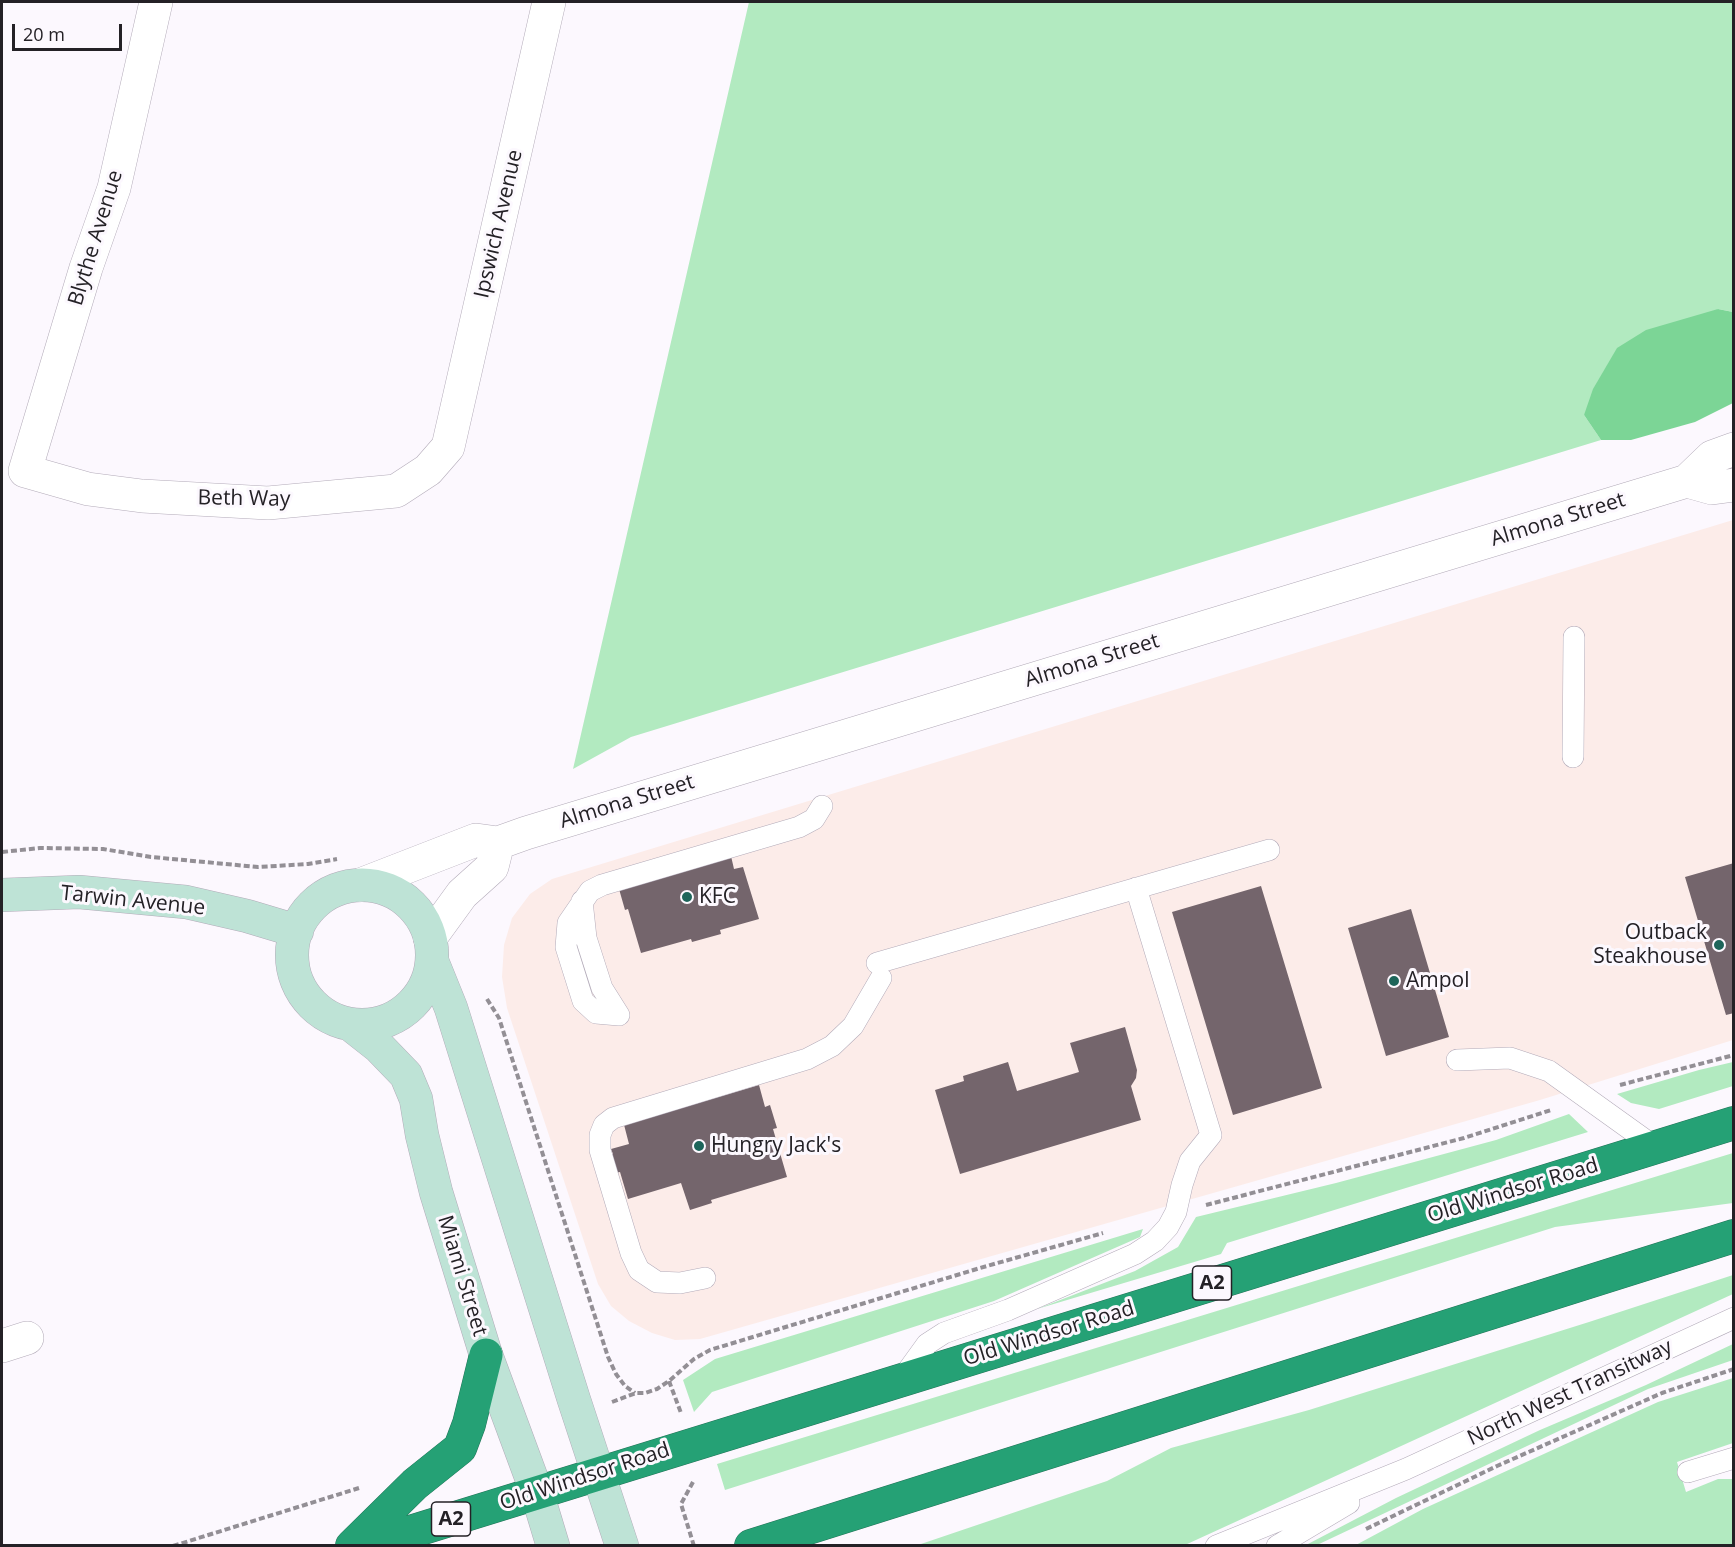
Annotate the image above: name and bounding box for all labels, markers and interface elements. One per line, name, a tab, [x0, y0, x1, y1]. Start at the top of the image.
scale bar	[15, 12, 124, 50]
text: 20 m	[23, 22, 65, 46]
street label: Ipswich Avenue	[470, 147, 528, 301]
street label: Blythe Avenue	[63, 167, 129, 309]
street label: Beth Way	[197, 486, 291, 512]
street label: Almona Street	[1488, 488, 1628, 552]
street label: Almona Street	[1022, 629, 1162, 693]
street label: Almona Street	[557, 770, 697, 834]
street label: Tarwin Avenue	[60, 881, 206, 921]
place label: KFC	[699, 884, 736, 910]
marker: KFC	[680, 890, 694, 904]
place label: Outback Steakhouse	[1593, 920, 1707, 970]
marker: Outback Steakhouse	[1712, 938, 1726, 952]
place label: Ampol	[1406, 968, 1470, 994]
marker: Ampol	[1387, 974, 1401, 988]
place label: Hungry Jack's	[711, 1133, 841, 1159]
marker: Hungry Jack's	[692, 1139, 706, 1153]
street label: Old Windsor Road	[1425, 1153, 1601, 1229]
street label: Miami Street	[432, 1213, 492, 1339]
road number: A2	[1192, 1266, 1232, 1300]
street label: Old Windsor Road	[961, 1296, 1137, 1372]
street label: North West Transitway	[1464, 1334, 1676, 1452]
street label: Old Windsor Road	[497, 1438, 673, 1516]
road number: A2	[432, 1502, 470, 1536]

